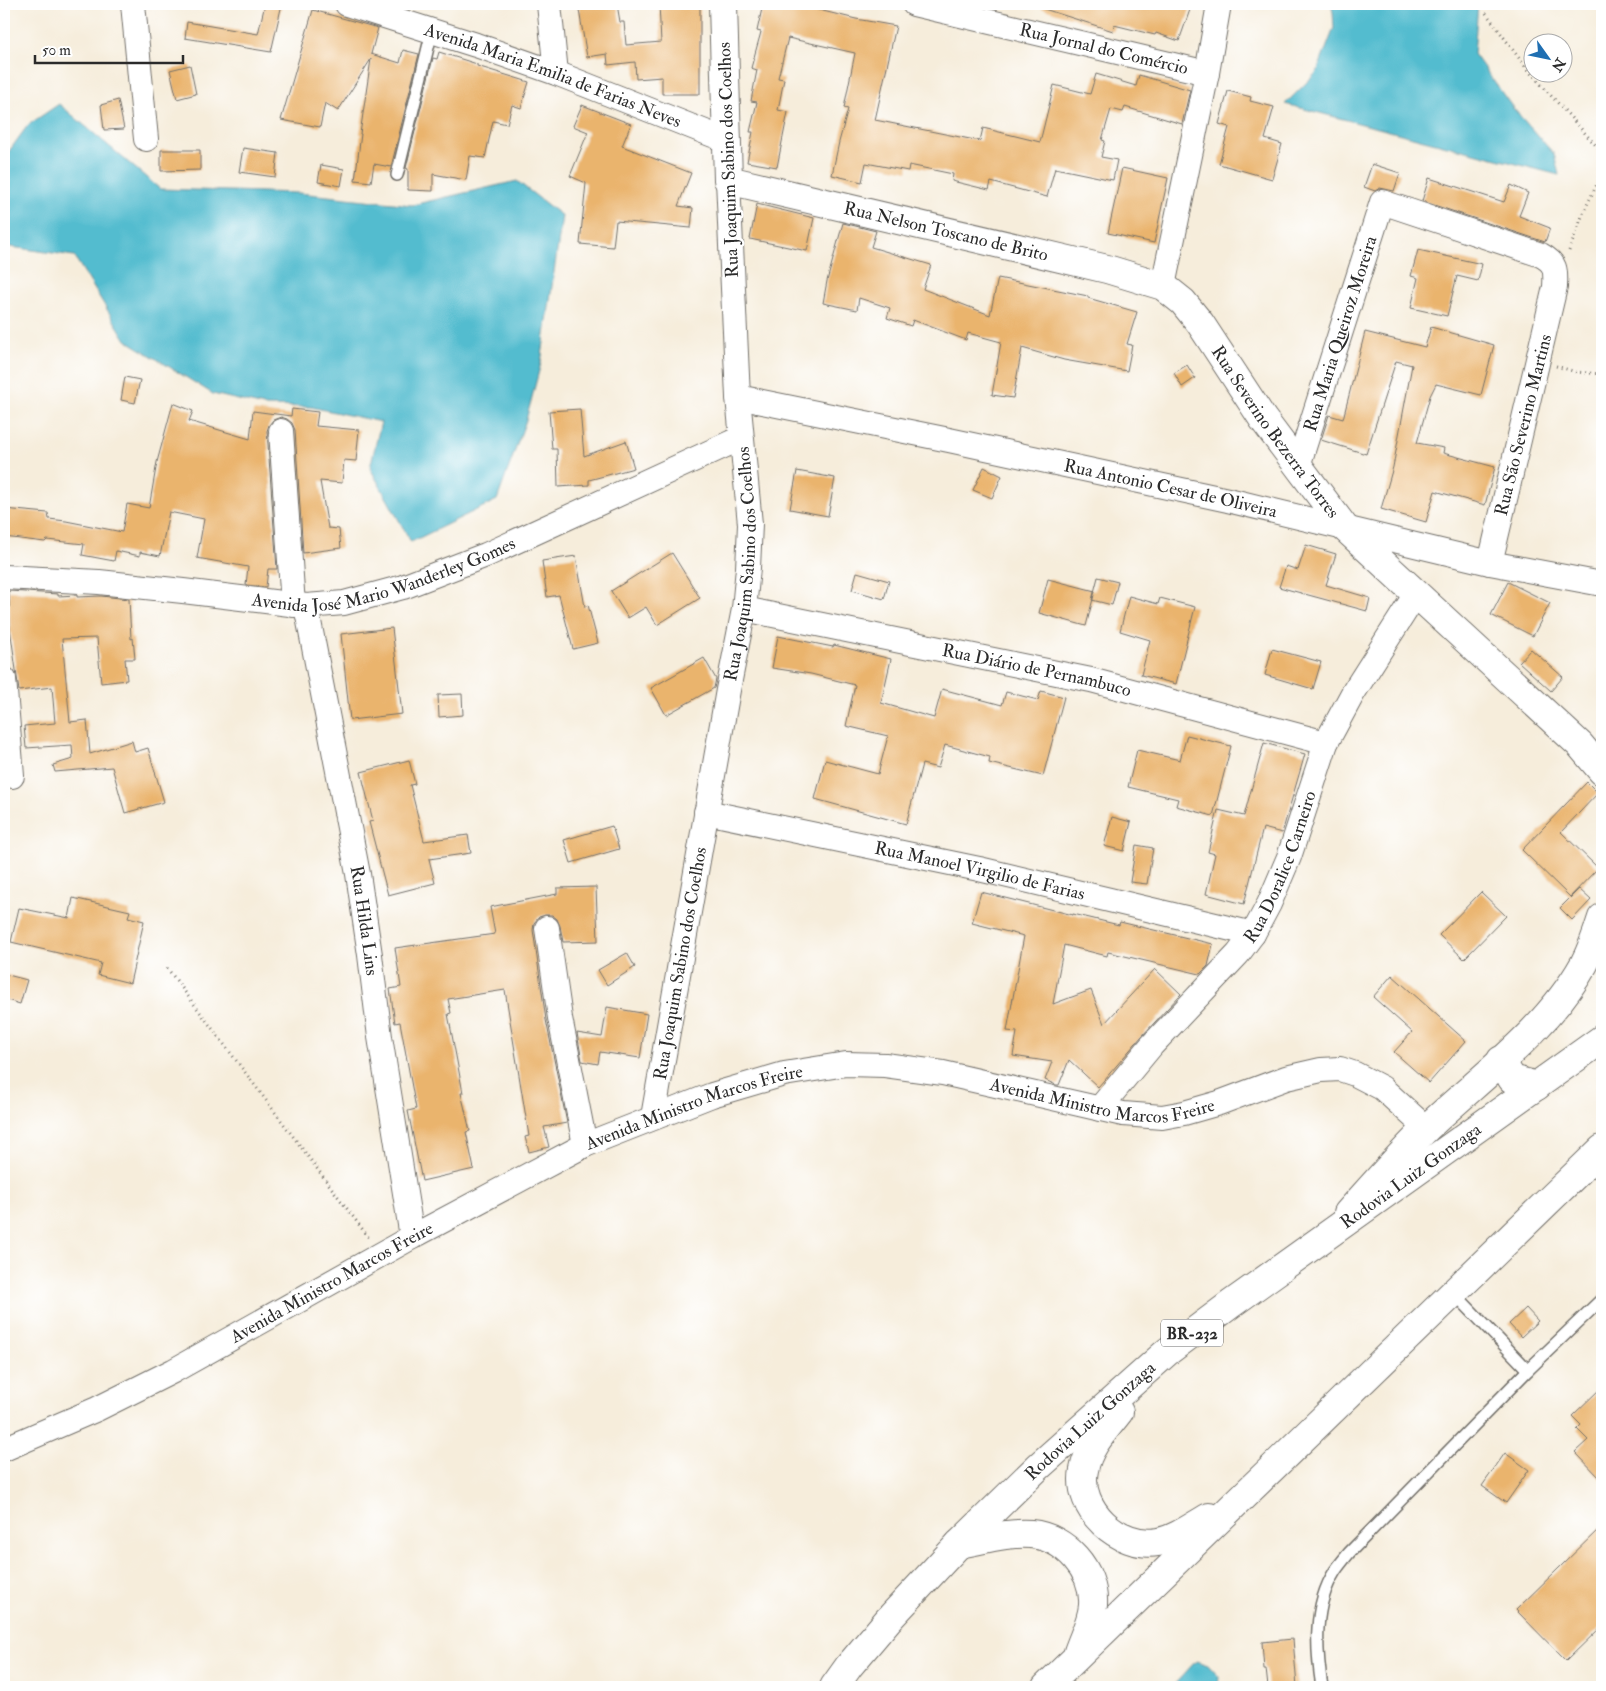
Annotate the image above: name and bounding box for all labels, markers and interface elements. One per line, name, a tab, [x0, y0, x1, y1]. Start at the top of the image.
street label: Avenida Maria Emilia de Farias Neves	[421, 18, 685, 133]
street label: Rua Jornal do Comércio	[1017, 18, 1191, 80]
scale bar	[35, 32, 182, 64]
north arrow	[1524, 32, 1574, 82]
text: 50 m	[42, 41, 71, 60]
street label: Rua Joaquim Sabino dos Coelhos	[713, 42, 744, 278]
text: N	[1548, 54, 1570, 75]
street label: Rua Nelson Toscano de Brito	[841, 197, 1051, 267]
street label: Rua Maria Queiroz Moreira	[1299, 232, 1383, 434]
street label: Rua São Severino Martins	[1490, 332, 1557, 518]
street label: Rua Severino Bezerra Torres	[1206, 342, 1344, 523]
street label: Rua Joaquim Sabino dos Coelhos	[719, 446, 762, 683]
street label: Rua Antonio Cesar de Oliveira	[1062, 454, 1280, 524]
street label: Avenida José Mario Wanderley Gomes	[250, 532, 519, 618]
street label: Rua Diário de Pernambuco	[940, 639, 1134, 702]
street label: Rua Doralice Carneiro	[1239, 788, 1322, 948]
street label: Rua Manoel Virgilio de Farias	[872, 837, 1087, 906]
street label: Rua Joaquim Sabino dos Coelhos	[649, 845, 712, 1082]
street label: Rua Hilda Lins	[345, 864, 383, 977]
street label: Avenida Ministro Marcos Freire	[581, 1060, 805, 1156]
street label: Avenida Ministro Marcos Freire	[987, 1073, 1218, 1129]
street label: Rodovia Luiz Gonzaga	[1336, 1118, 1486, 1234]
street label: Avenida Ministro Marcos Freire	[225, 1217, 438, 1349]
road number: BR-232	[1161, 1320, 1223, 1346]
street label: Rodovia Luiz Gonzaga	[1020, 1356, 1161, 1486]

